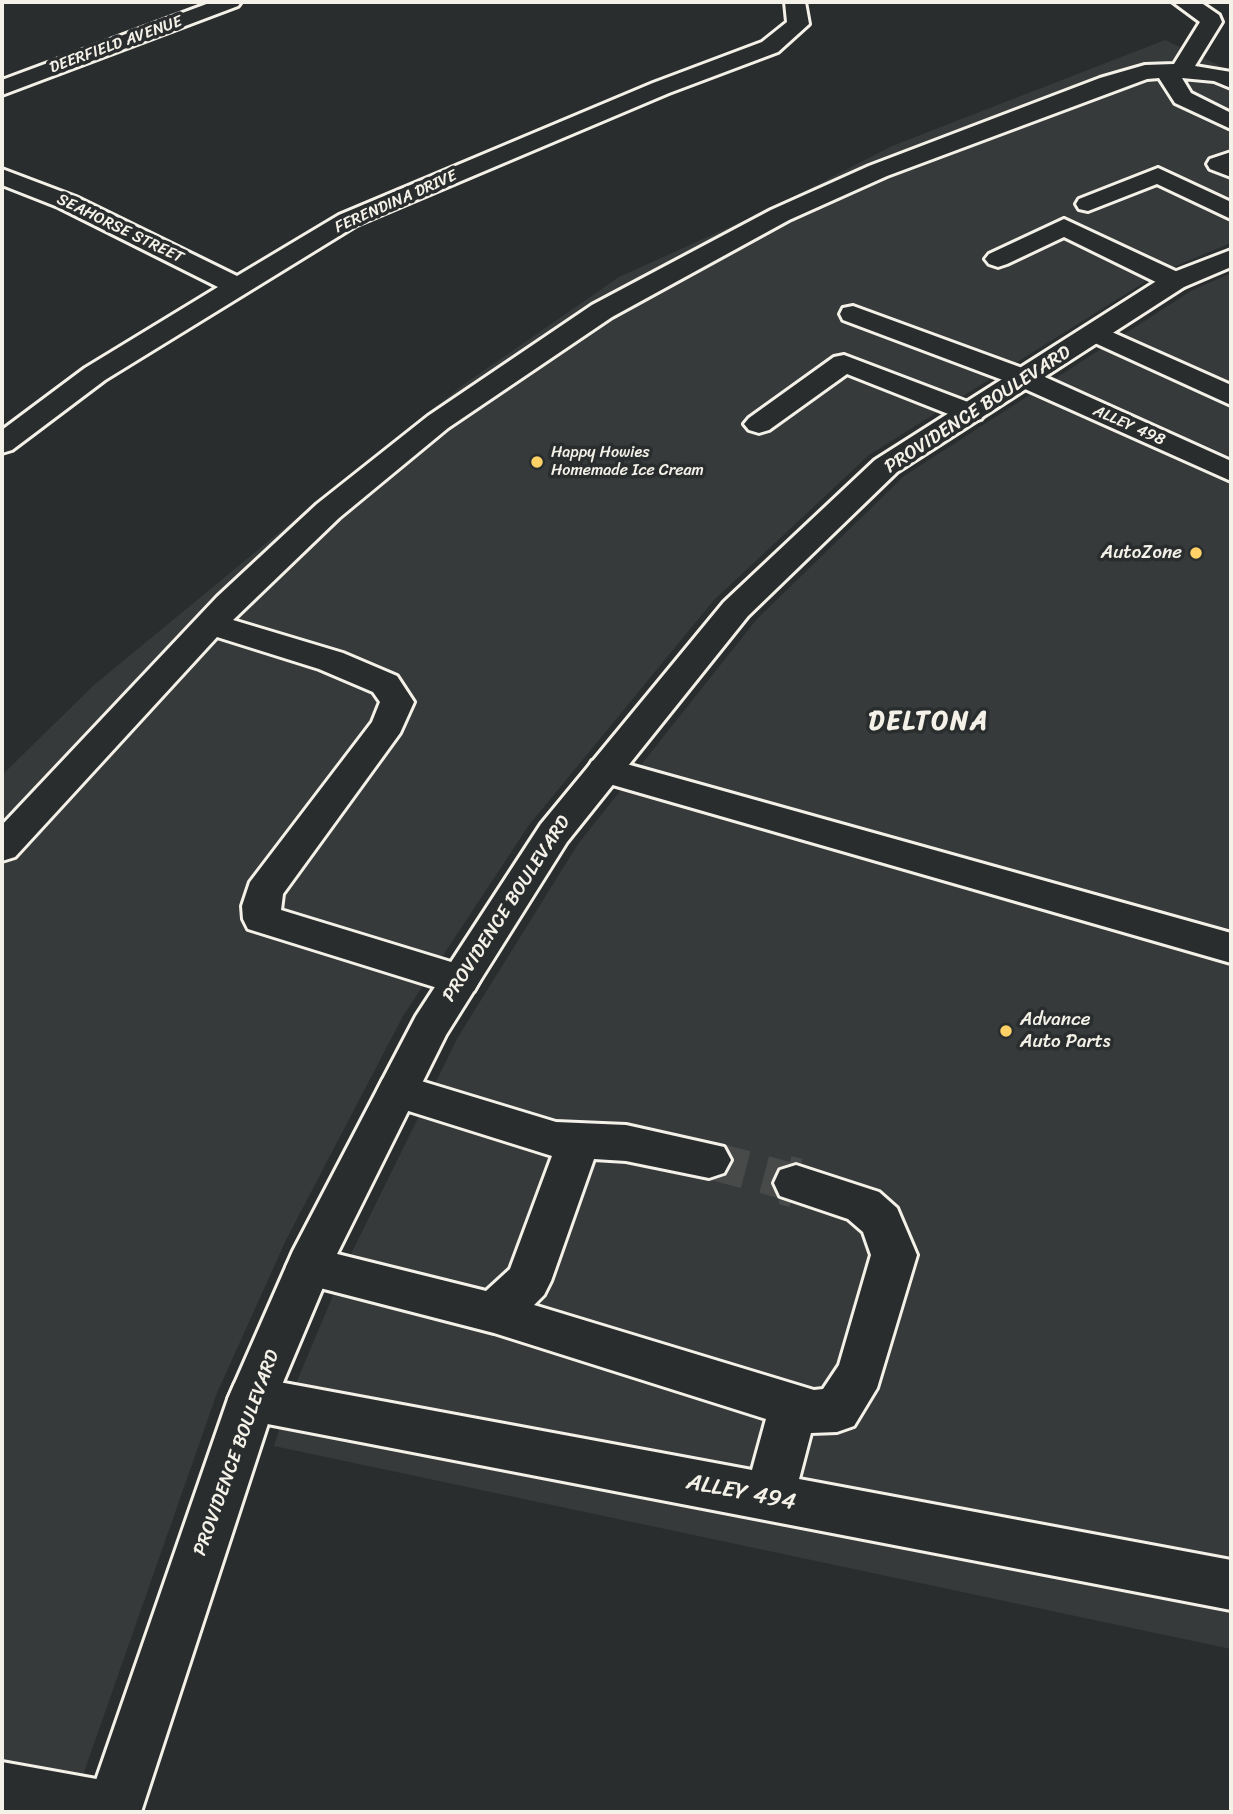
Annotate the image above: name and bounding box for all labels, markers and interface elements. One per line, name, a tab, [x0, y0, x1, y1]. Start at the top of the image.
street label: DEERFIELD AVENUE	[47, 12, 185, 78]
street label: FERENDINA DRIVE	[332, 166, 460, 238]
street label: SEAHORSE STREET	[54, 190, 186, 268]
street label: PROVIDENCE BOULEVARD	[881, 341, 1075, 479]
street label: ALLEY 498	[1090, 402, 1168, 450]
place label: Happy Howies Homemade Ice Cream	[551, 443, 704, 481]
marker: Happy Howies Homemade Ice Cream	[529, 454, 545, 470]
place label: AutoZone	[1101, 542, 1182, 564]
marker: AutoZone	[1188, 545, 1204, 561]
district label: DELTONA	[870, 706, 988, 738]
street label: PROVIDENCE BOULEVARD	[438, 812, 576, 1006]
place label: Advance Auto Parts	[1020, 1009, 1110, 1053]
marker: Advance Auto Parts	[998, 1023, 1014, 1039]
street label: PROVIDENCE BOULEVARD	[189, 1347, 285, 1559]
street label: ALLEY 494	[684, 1469, 798, 1517]

